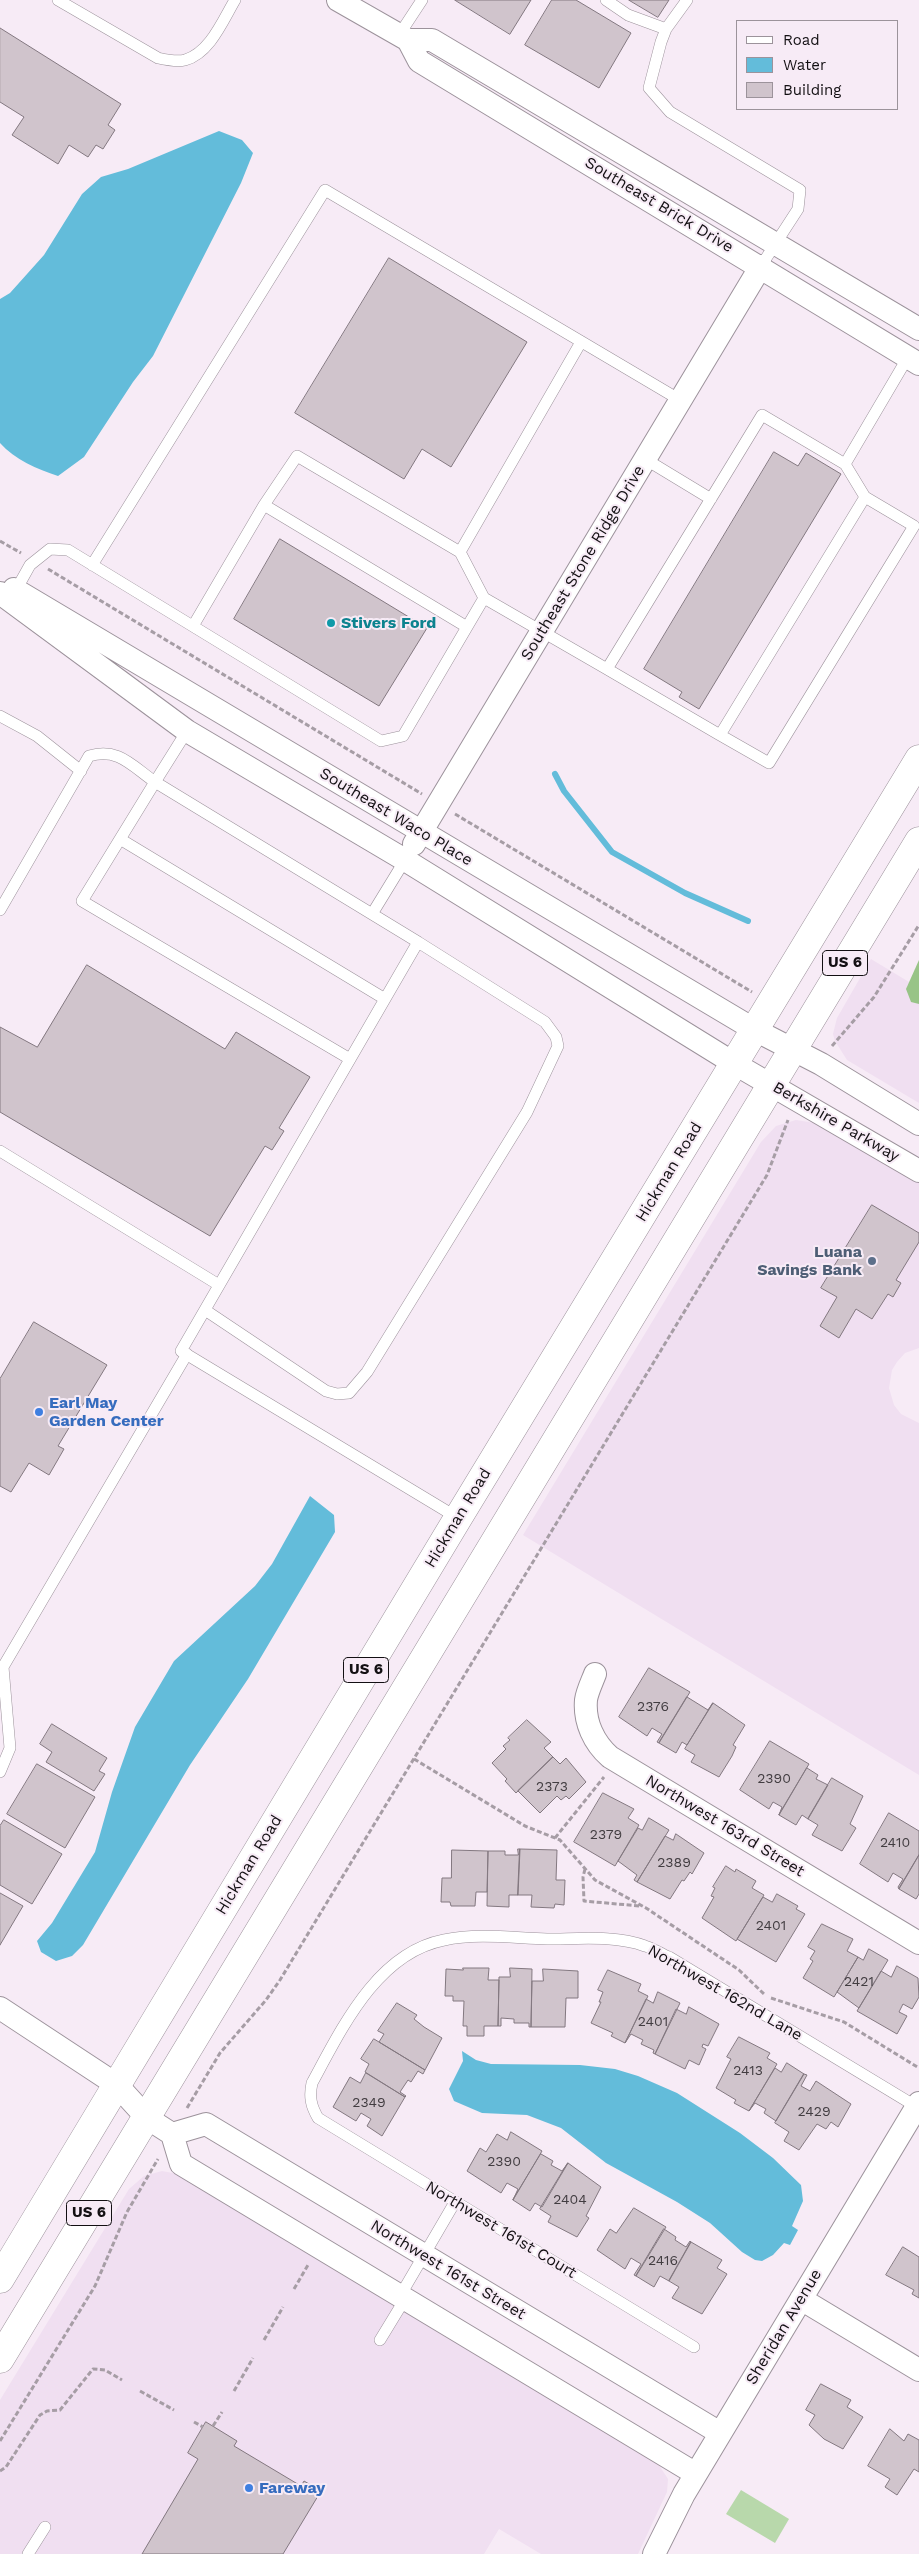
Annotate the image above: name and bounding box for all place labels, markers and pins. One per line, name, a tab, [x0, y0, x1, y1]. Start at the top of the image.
place label: Stivers Ford	[341, 613, 436, 633]
marker: Stivers Ford	[325, 617, 337, 629]
place label: Luana Savings Bank	[757, 1242, 862, 1280]
marker: Luana Savings Bank	[866, 1255, 878, 1267]
place label: Earl May Garden Center	[49, 1393, 164, 1431]
marker: Earl May Garden Center	[33, 1406, 45, 1418]
place label: Fareway	[259, 2478, 325, 2498]
marker: Fareway	[243, 2482, 255, 2494]

